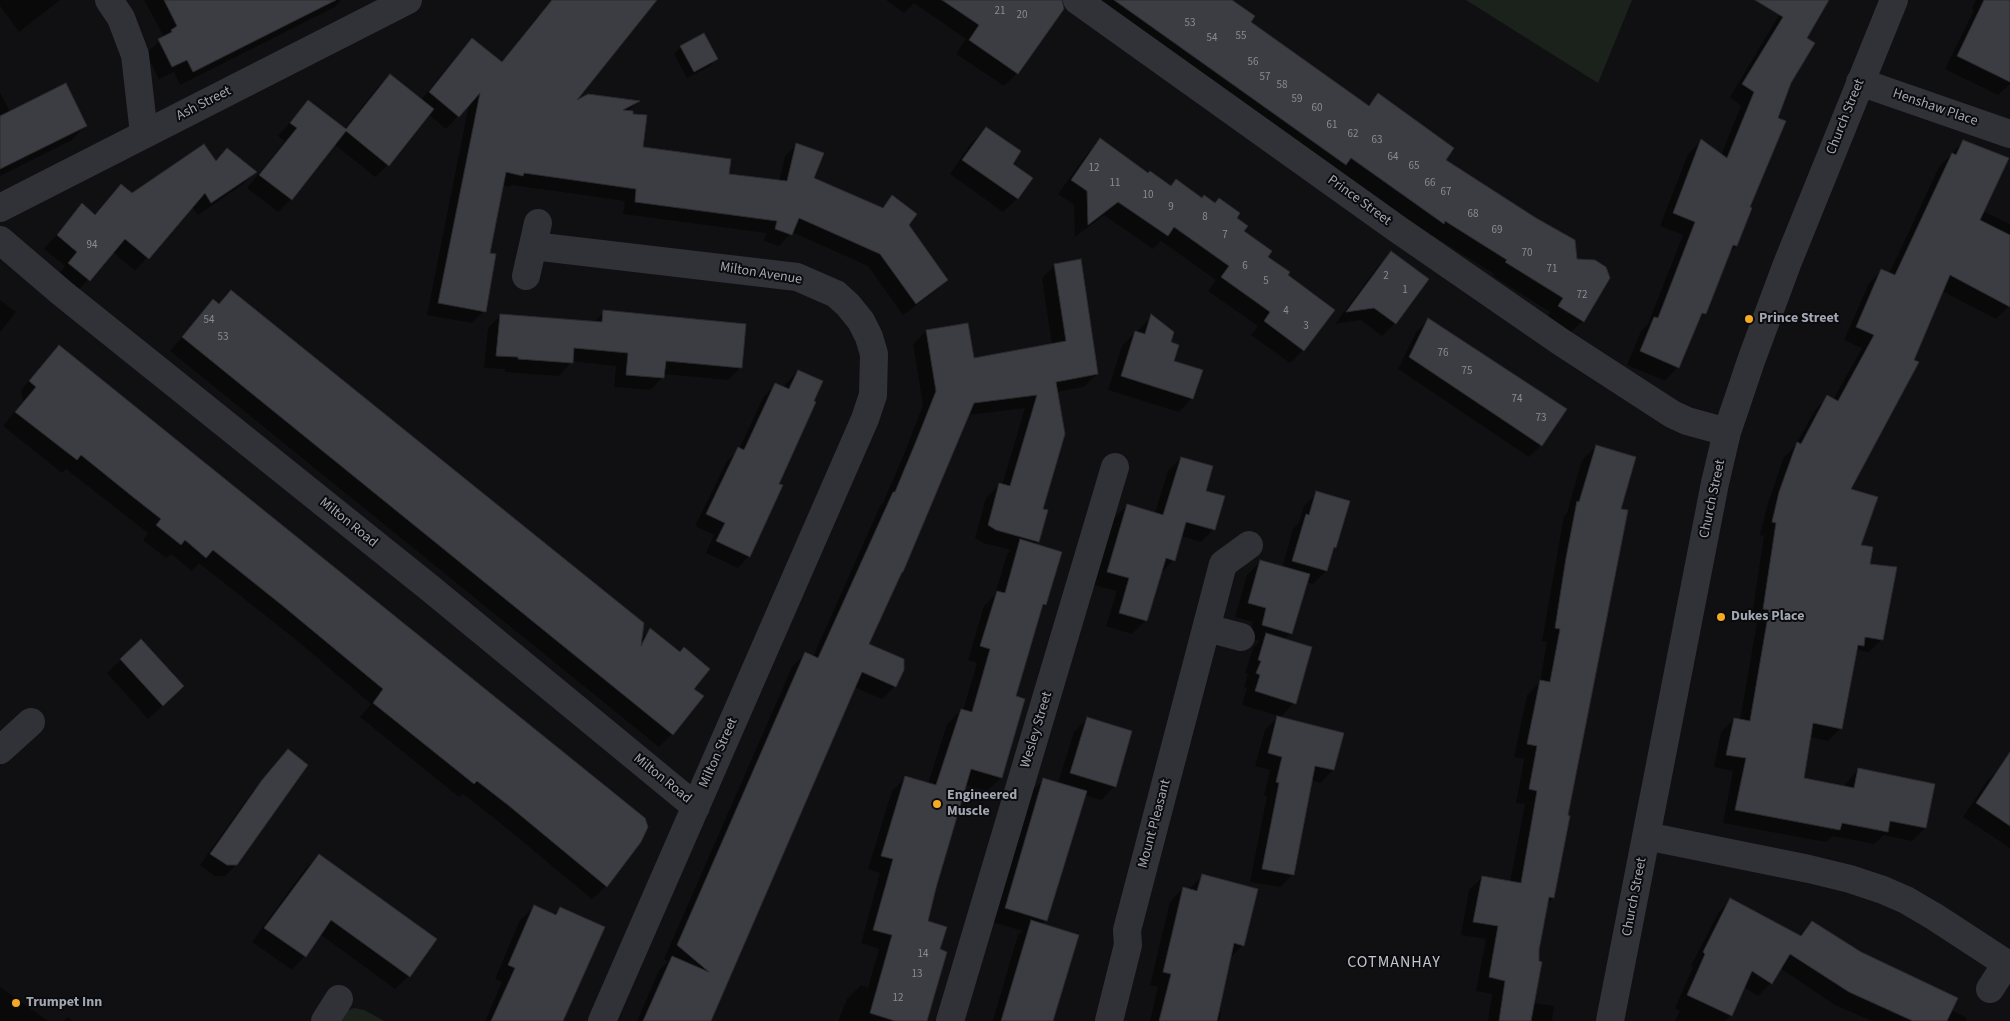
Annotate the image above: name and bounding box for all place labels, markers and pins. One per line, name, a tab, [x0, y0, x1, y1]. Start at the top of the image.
place label: Prince Street	[1759, 311, 1839, 327]
marker: Prince Street	[1743, 313, 1755, 325]
place label: Dukes Place	[1731, 609, 1805, 625]
marker: Dukes Place	[1715, 611, 1727, 623]
place label: Engineered Muscle	[947, 788, 1017, 820]
marker: Engineered Muscle	[931, 798, 943, 810]
place label: Trumpet Inn	[26, 995, 102, 1011]
marker: Trumpet Inn	[10, 997, 22, 1009]

